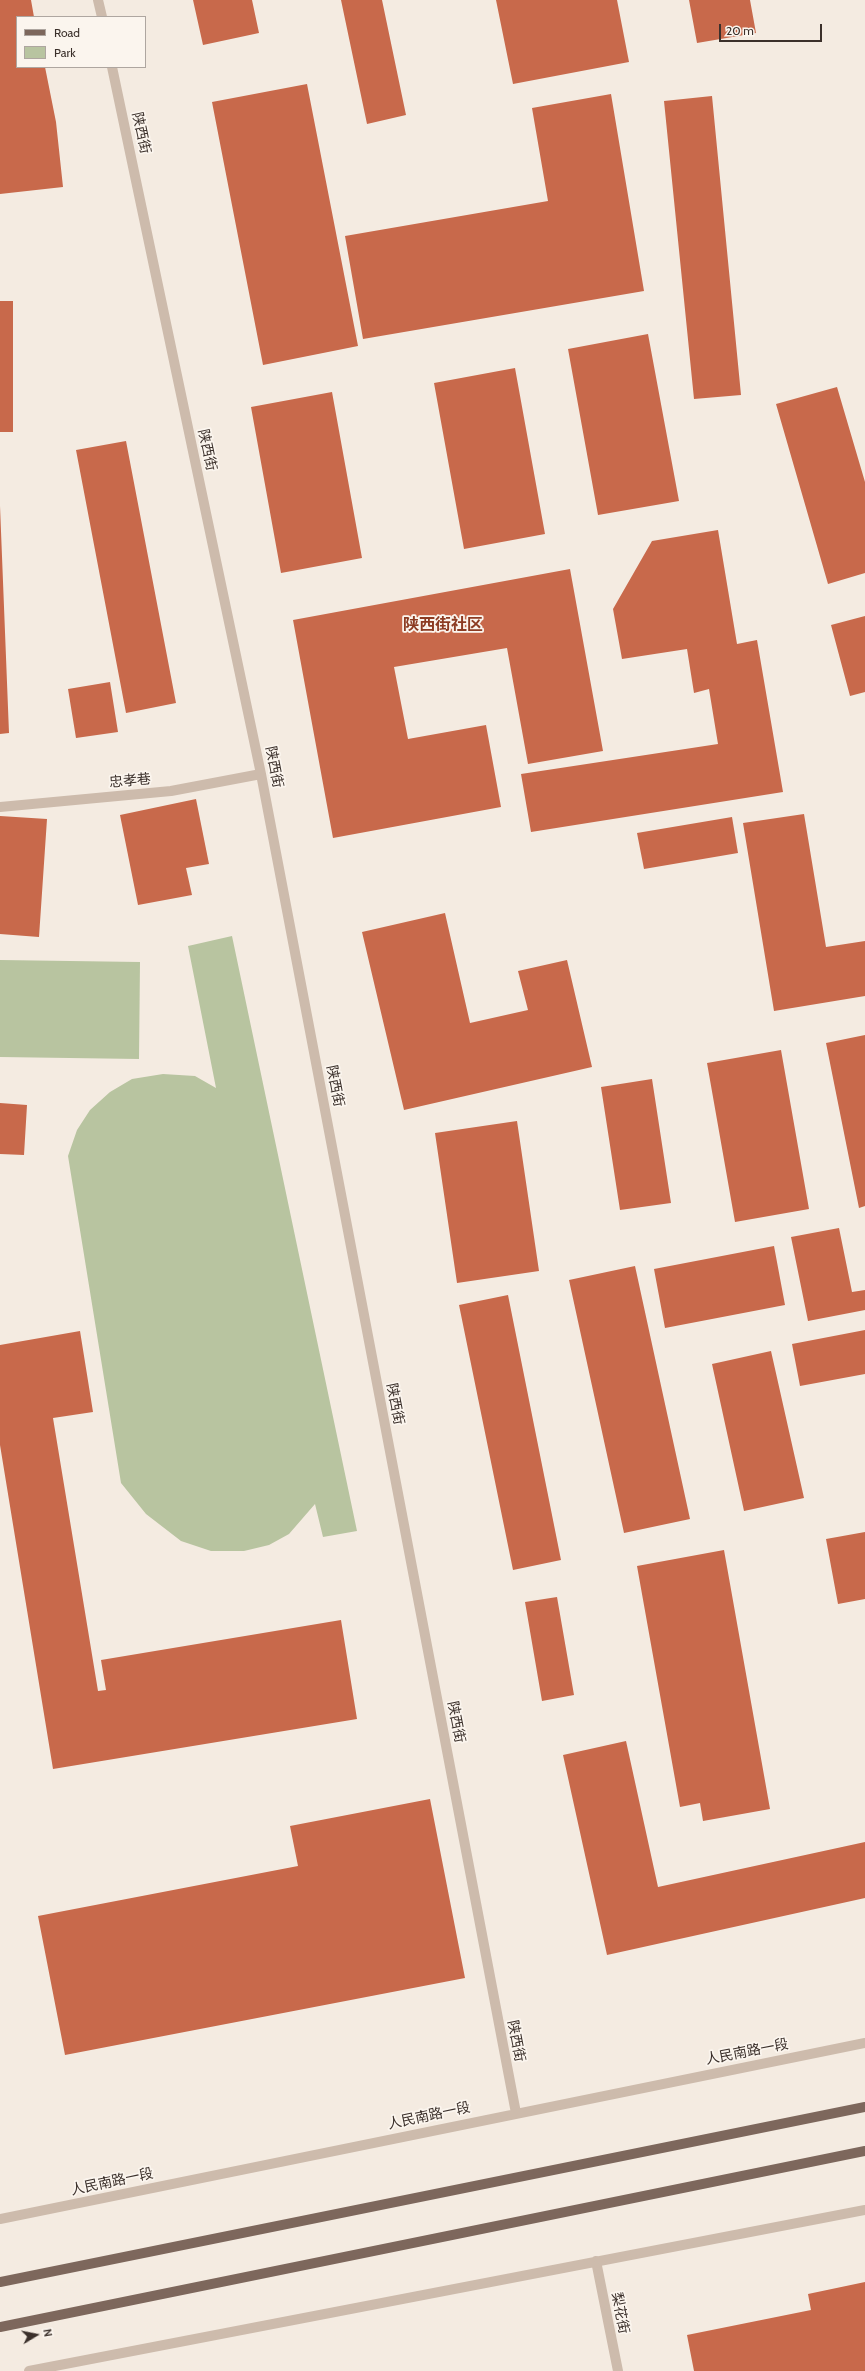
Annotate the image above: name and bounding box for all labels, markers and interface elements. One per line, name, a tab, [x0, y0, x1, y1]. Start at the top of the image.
legend	[16, 16, 146, 68]
scale bar	[721, 16, 824, 42]
text: 20 m	[726, 23, 754, 38]
text: Road	[54, 25, 80, 40]
text: Park	[54, 45, 76, 60]
street label: 陕西街	[128, 111, 154, 155]
street label: 陕西街	[194, 428, 220, 472]
district label: 陕西街社区	[403, 615, 483, 635]
street label: 陕西街	[262, 745, 286, 789]
street label: 忠孝巷	[108, 771, 152, 791]
street label: 陕西街	[323, 1064, 347, 1108]
street label: 陕西街	[383, 1382, 407, 1426]
street label: 陕西街	[444, 1700, 468, 1744]
street label: 陕西街	[504, 2019, 528, 2063]
street label: 人民南路一段	[704, 2036, 790, 2068]
street label: 人民南路一段	[386, 2099, 472, 2133]
street label: 人民南路一段	[69, 2165, 155, 2199]
street label: 梨花街	[608, 2291, 632, 2335]
north arrow	[16, 2315, 56, 2355]
text: N	[40, 2328, 55, 2338]

